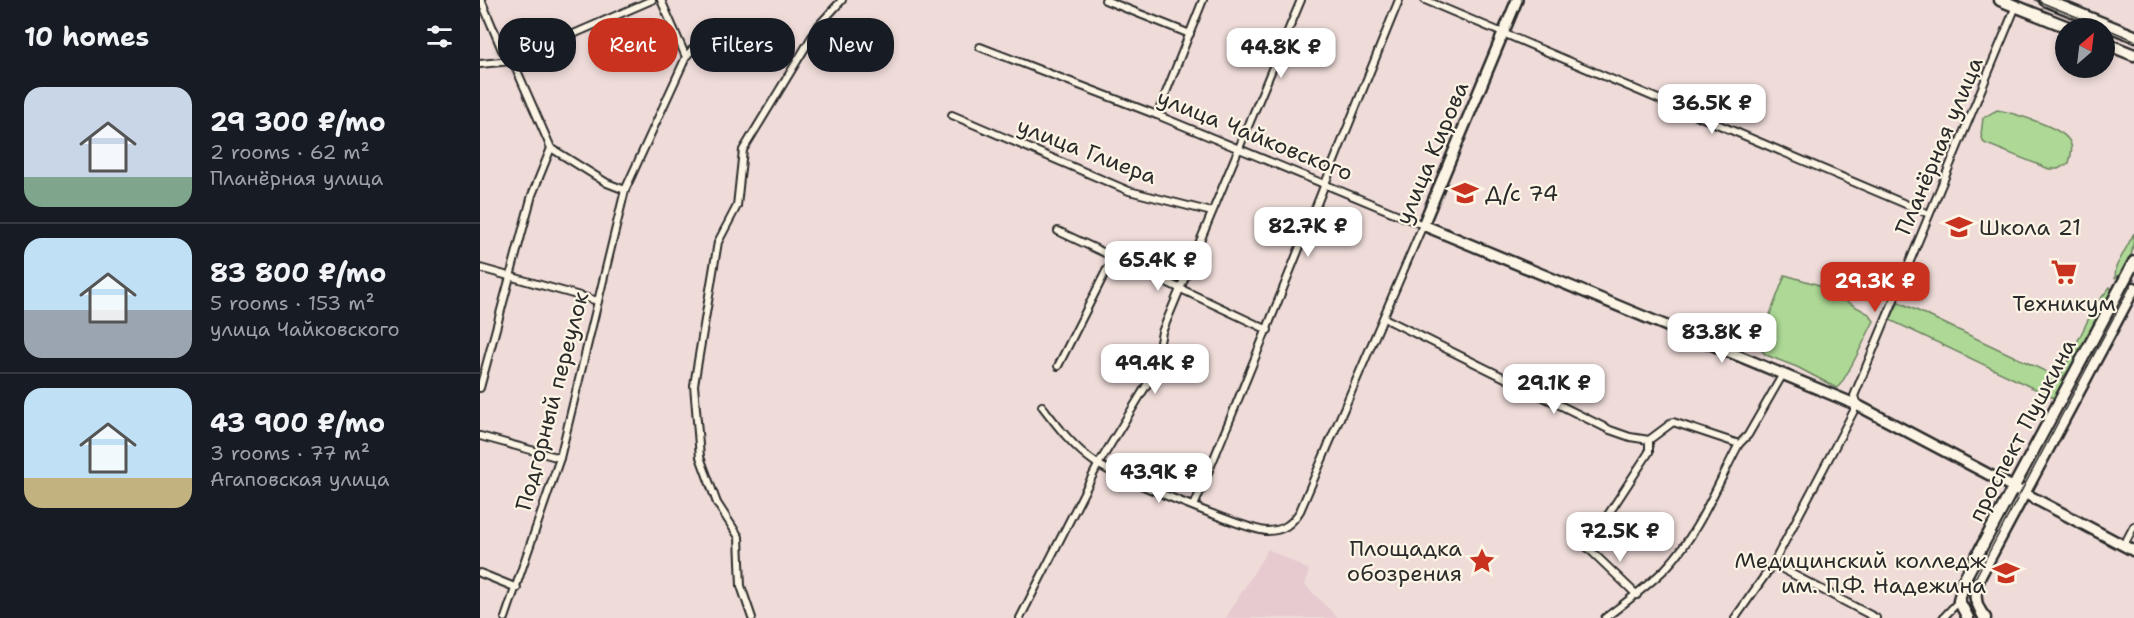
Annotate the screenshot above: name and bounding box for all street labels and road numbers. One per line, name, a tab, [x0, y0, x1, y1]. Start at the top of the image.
street label: Планёрная улица	[1888, 52, 1990, 239]
street label: улица Кирова	[1389, 77, 1475, 229]
street label: улица Чайковского	[1153, 83, 1357, 187]
street label: улица Глиера	[1013, 111, 1161, 191]
street label: Подгорный переулок	[509, 288, 595, 514]
street label: проспект Пушкина	[1962, 333, 2083, 527]

